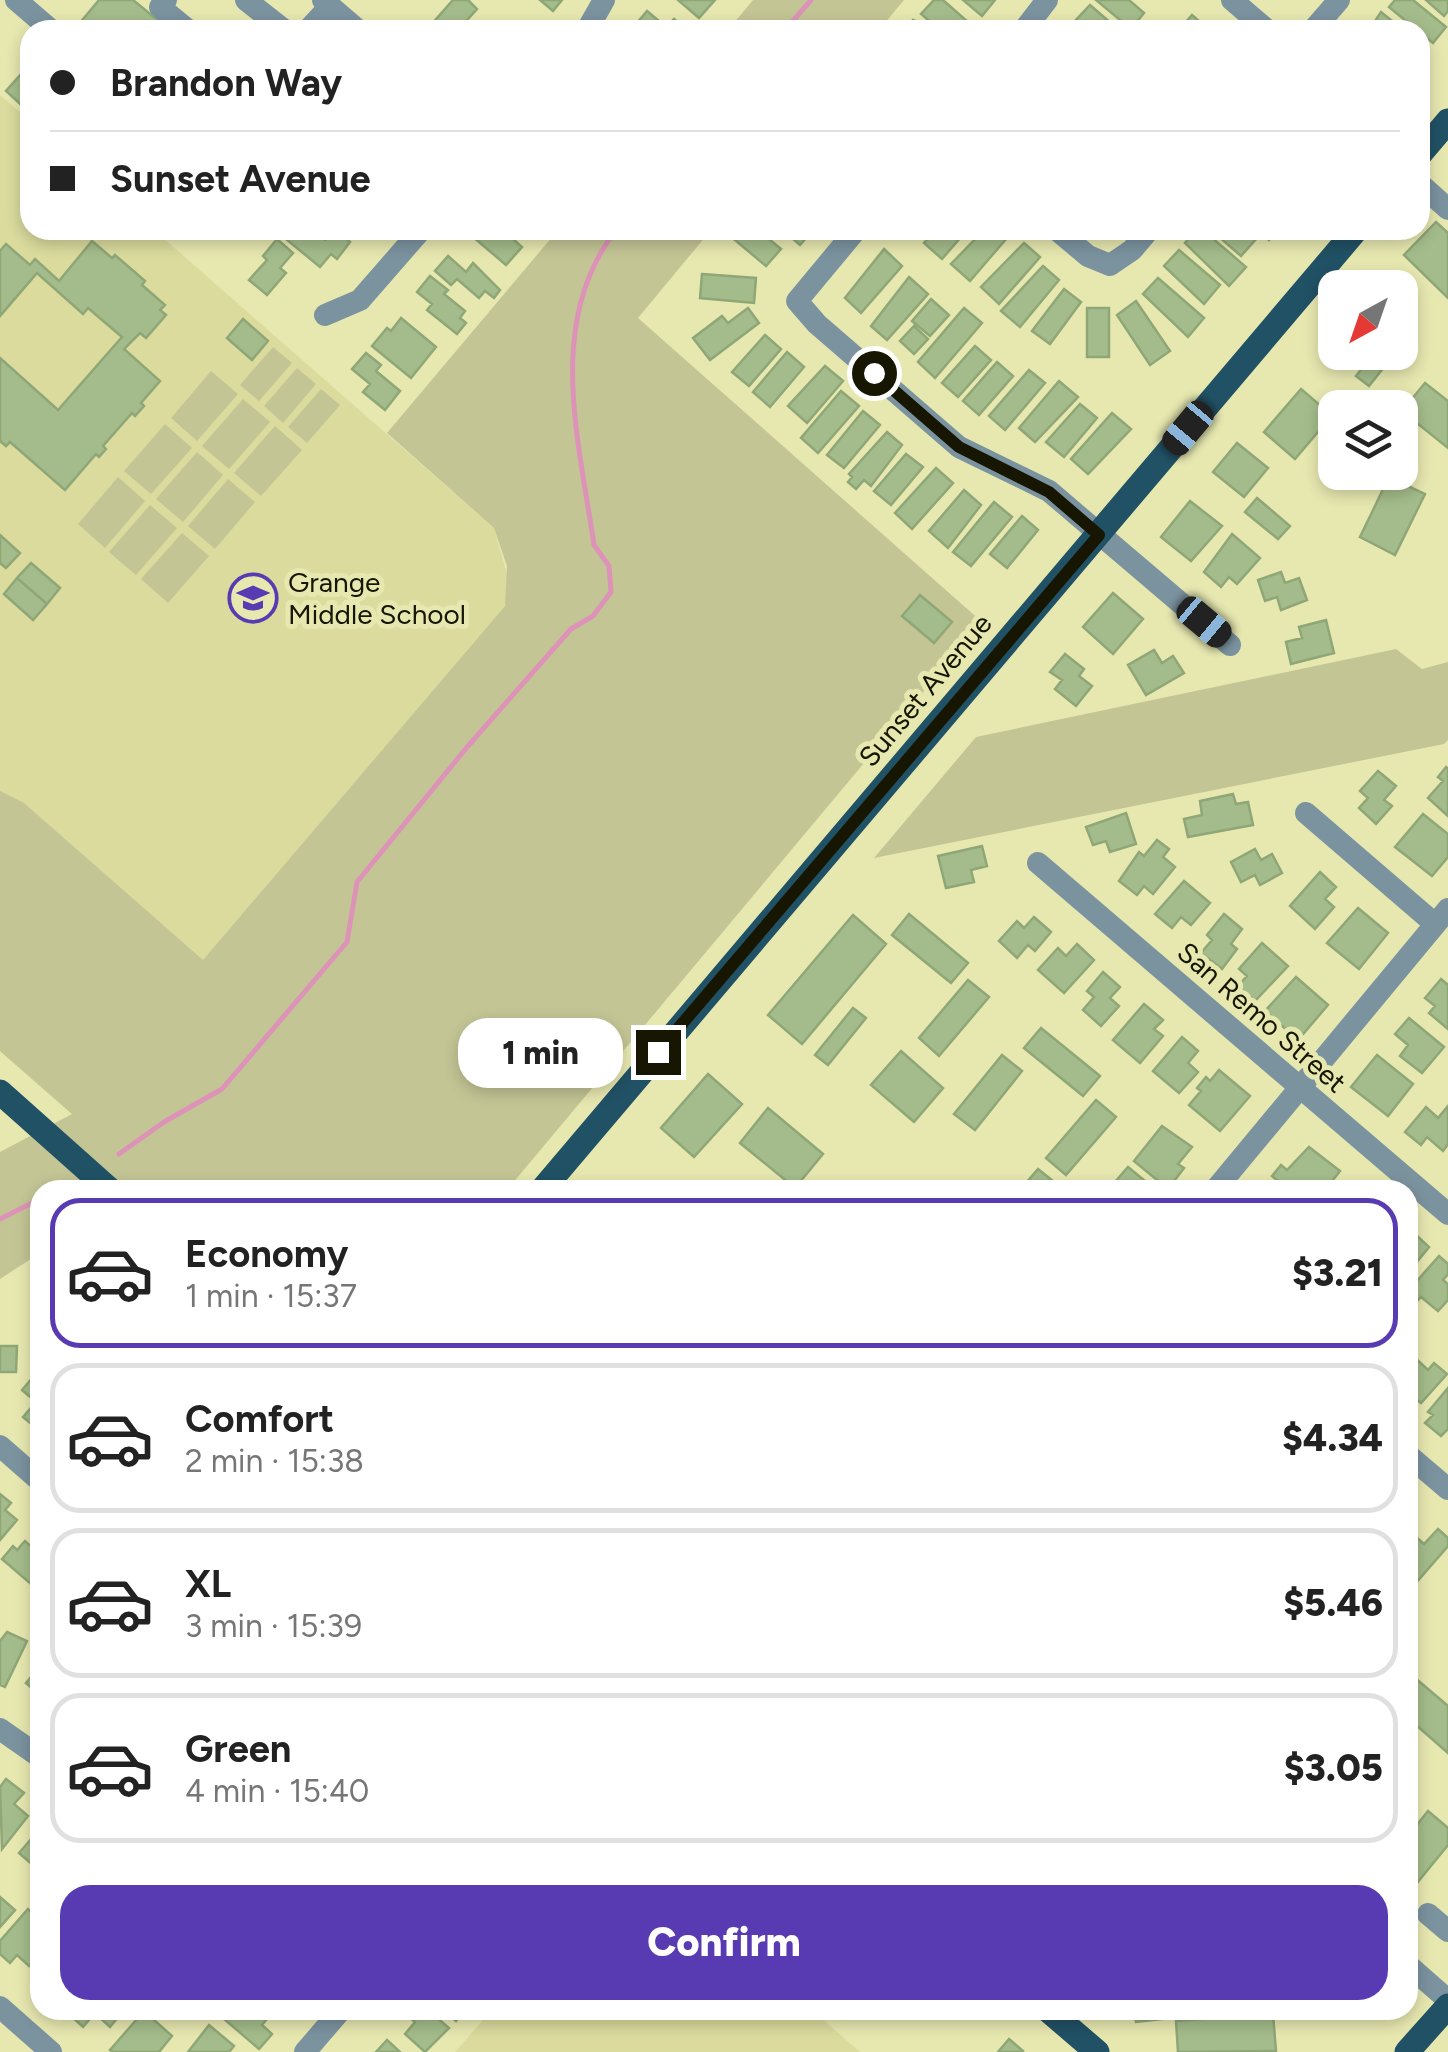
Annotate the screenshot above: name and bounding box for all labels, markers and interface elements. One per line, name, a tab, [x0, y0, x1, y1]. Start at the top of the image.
text: Brandon Way	[110, 60, 342, 106]
text: Sunset Avenue	[110, 156, 371, 202]
north arrow	[1318, 270, 1418, 370]
map controls	[1318, 270, 1418, 490]
route start	[852, 351, 897, 396]
button: layers	[1318, 390, 1418, 490]
car	[1157, 395, 1219, 461]
place label: Grange Middle School	[288, 565, 466, 631]
school or university icon: Grange Middle School	[227, 572, 279, 624]
car	[1171, 591, 1237, 653]
street label: Sunset Avenue	[851, 607, 999, 773]
street label: San Remo Street	[1171, 935, 1353, 1099]
callout: 1 min	[458, 1017, 623, 1087]
route end	[636, 1030, 681, 1075]
text: 1 min	[502, 1034, 579, 1072]
icon: car	[65, 1228, 155, 1318]
text: Economy	[185, 1231, 348, 1277]
text: $3.21	[1292, 1250, 1383, 1296]
text: 1 min · 15:37	[185, 1277, 357, 1315]
icon: car	[65, 1393, 155, 1483]
text: Comfort	[185, 1396, 334, 1442]
text: $4.34	[1282, 1415, 1383, 1461]
text: 2 min · 15:38	[185, 1442, 364, 1480]
icon: car	[65, 1558, 155, 1648]
text: XL	[185, 1561, 231, 1607]
text: $5.46	[1283, 1580, 1383, 1626]
text: 3 min · 15:39	[185, 1607, 362, 1645]
icon: car	[65, 1723, 155, 1813]
text: Green	[185, 1726, 291, 1772]
text: $3.05	[1284, 1745, 1383, 1791]
text: 4 min · 15:40	[185, 1772, 369, 1810]
button: Confirm	[60, 1885, 1388, 2000]

